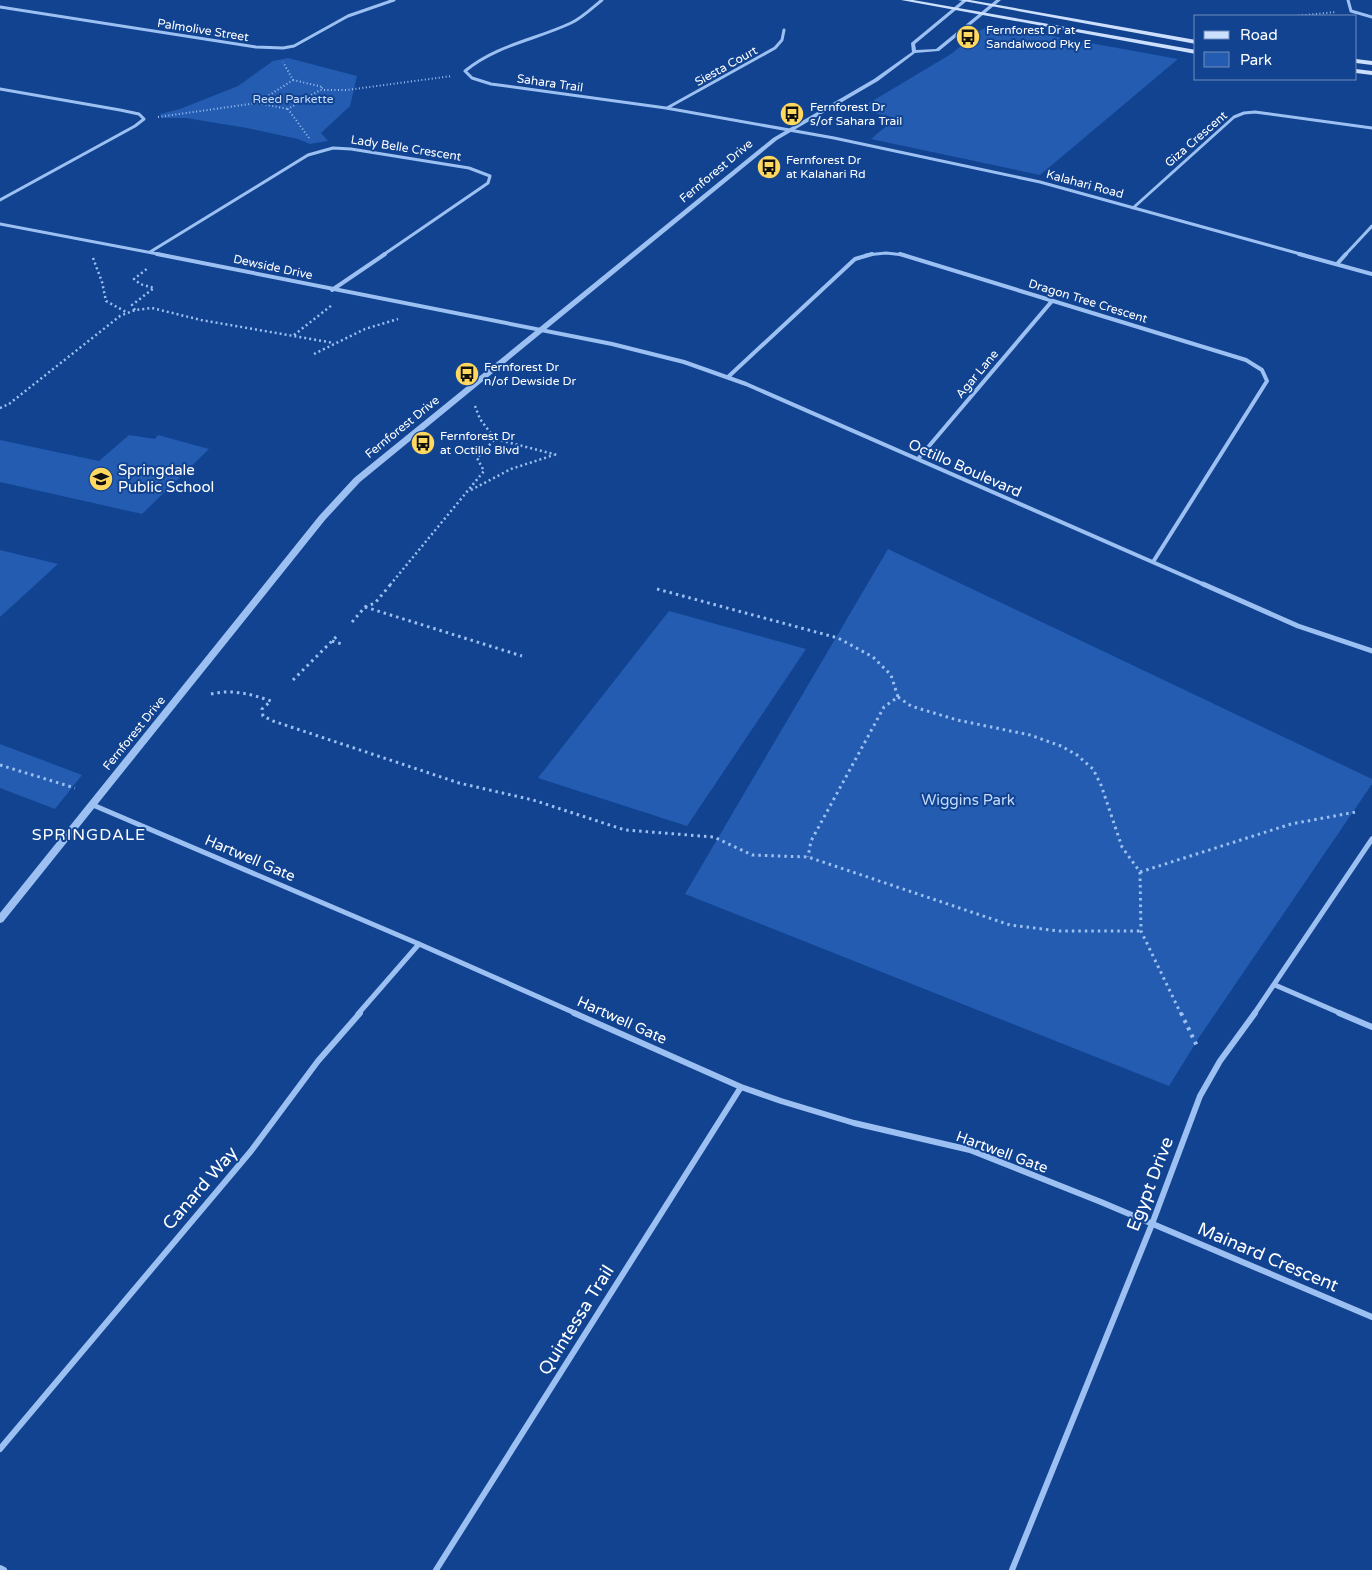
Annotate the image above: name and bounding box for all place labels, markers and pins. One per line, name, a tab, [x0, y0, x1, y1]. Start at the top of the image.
place label: Fernforest Dr at Sandalwood Pky E	[986, 23, 1092, 51]
bus stop icon: Fernforest Dr at Sandalwood Pky E	[955, 24, 981, 50]
place label: Fernforest Dr s/of Sahara Trail	[810, 100, 902, 128]
bus stop icon: Fernforest Dr s/of Sahara Trail	[779, 101, 805, 127]
place label: Fernforest Dr at Kalahari Rd	[786, 153, 866, 181]
bus stop icon: Fernforest Dr at Kalahari Rd	[756, 154, 782, 180]
place label: Fernforest Dr n/of Dewside Dr	[484, 360, 576, 388]
bus stop icon: Fernforest Dr n/of Dewside Dr	[454, 361, 480, 387]
place label: Fernforest Dr at Octillo Blvd	[440, 429, 519, 457]
bus stop icon: Fernforest Dr at Octillo Blvd	[410, 430, 436, 456]
place label: Springdale Public School	[118, 461, 214, 496]
school or university icon: Springdale Public School	[88, 466, 114, 492]

